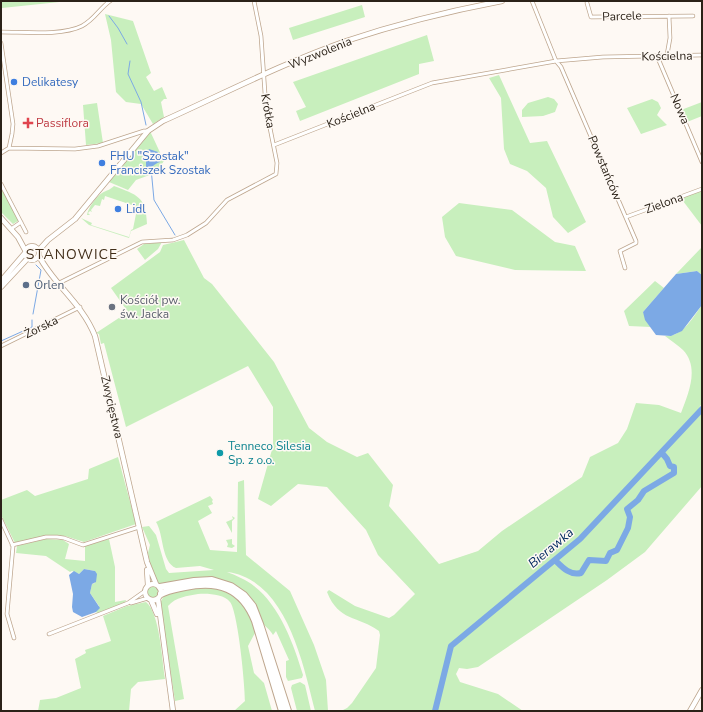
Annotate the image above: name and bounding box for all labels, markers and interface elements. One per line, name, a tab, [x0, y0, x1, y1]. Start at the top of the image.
street label: Parcele	[602, 7, 642, 25]
street label: Wyzwolenia	[286, 33, 354, 73]
street label: Kościelna	[641, 48, 693, 64]
place label: Delikatesy	[22, 74, 79, 90]
marker: Delikatesy	[9, 77, 19, 87]
street label: Nowa	[666, 91, 694, 127]
street label: Krótka	[257, 92, 279, 130]
street label: Kościelna	[324, 98, 378, 132]
place label: Passiflora	[36, 115, 89, 131]
marker: Passiflora	[23, 118, 33, 128]
street label: Powstańców	[584, 133, 626, 203]
place label: FHU "Szostak" Franciszek Szostak	[110, 148, 212, 178]
marker: FHU "Szostak" Franciszek Szostak	[97, 158, 107, 168]
street label: Zielona	[643, 189, 685, 217]
place label: Lidl	[126, 201, 146, 217]
marker: Lidl	[113, 204, 123, 214]
district label: STANOWICE	[26, 245, 118, 264]
place label: Orlen	[34, 277, 64, 293]
marker: Orlen	[21, 280, 31, 290]
place label: Kościół pw. św. Jacka	[120, 292, 181, 322]
marker: Kościół pw. św. Jacka	[107, 302, 117, 312]
street label: Żorska	[21, 312, 61, 342]
street label: Zwycięstwa	[97, 374, 127, 440]
place label: Tenneco Silesia Sp. z o.o.	[228, 438, 311, 468]
marker: Tenneco Silesia Sp. z o.o.	[215, 448, 225, 458]
water label: Bierawka	[524, 524, 578, 572]

